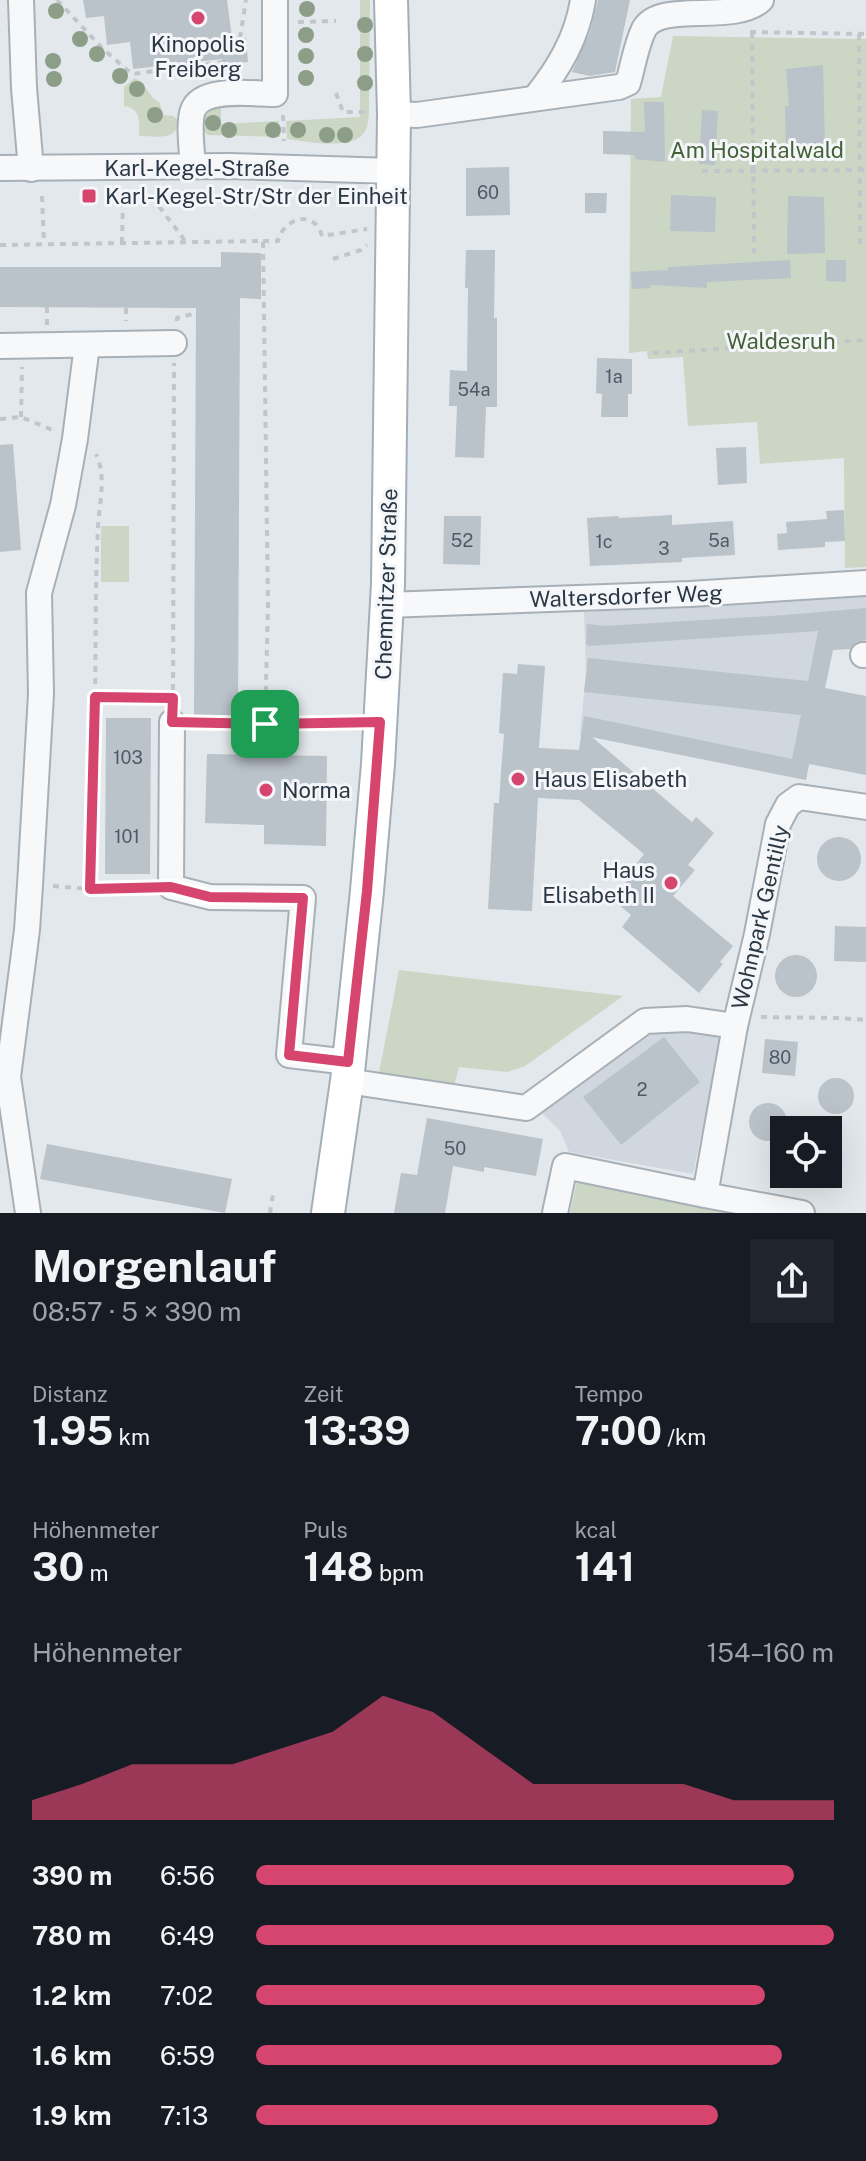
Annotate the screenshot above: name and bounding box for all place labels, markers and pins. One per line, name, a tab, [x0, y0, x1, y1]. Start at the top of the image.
marker: Kinopolis Freiberg	[189, 9, 207, 27]
place label: Kinopolis Freiberg	[151, 31, 245, 82]
place label: Karl-Kegel-Str/Str der Einheit	[105, 183, 408, 209]
marker: Karl-Kegel-Str/Str der Einheit	[80, 187, 98, 205]
pin	[231, 690, 299, 758]
place label: Haus Elisabeth	[534, 766, 687, 792]
marker: Haus Elisabeth	[509, 770, 527, 788]
place label: Norma	[282, 777, 351, 803]
marker: Norma	[257, 781, 275, 799]
place label: Haus Elisabeth II	[542, 857, 655, 908]
marker: Haus Elisabeth II	[662, 874, 680, 892]

